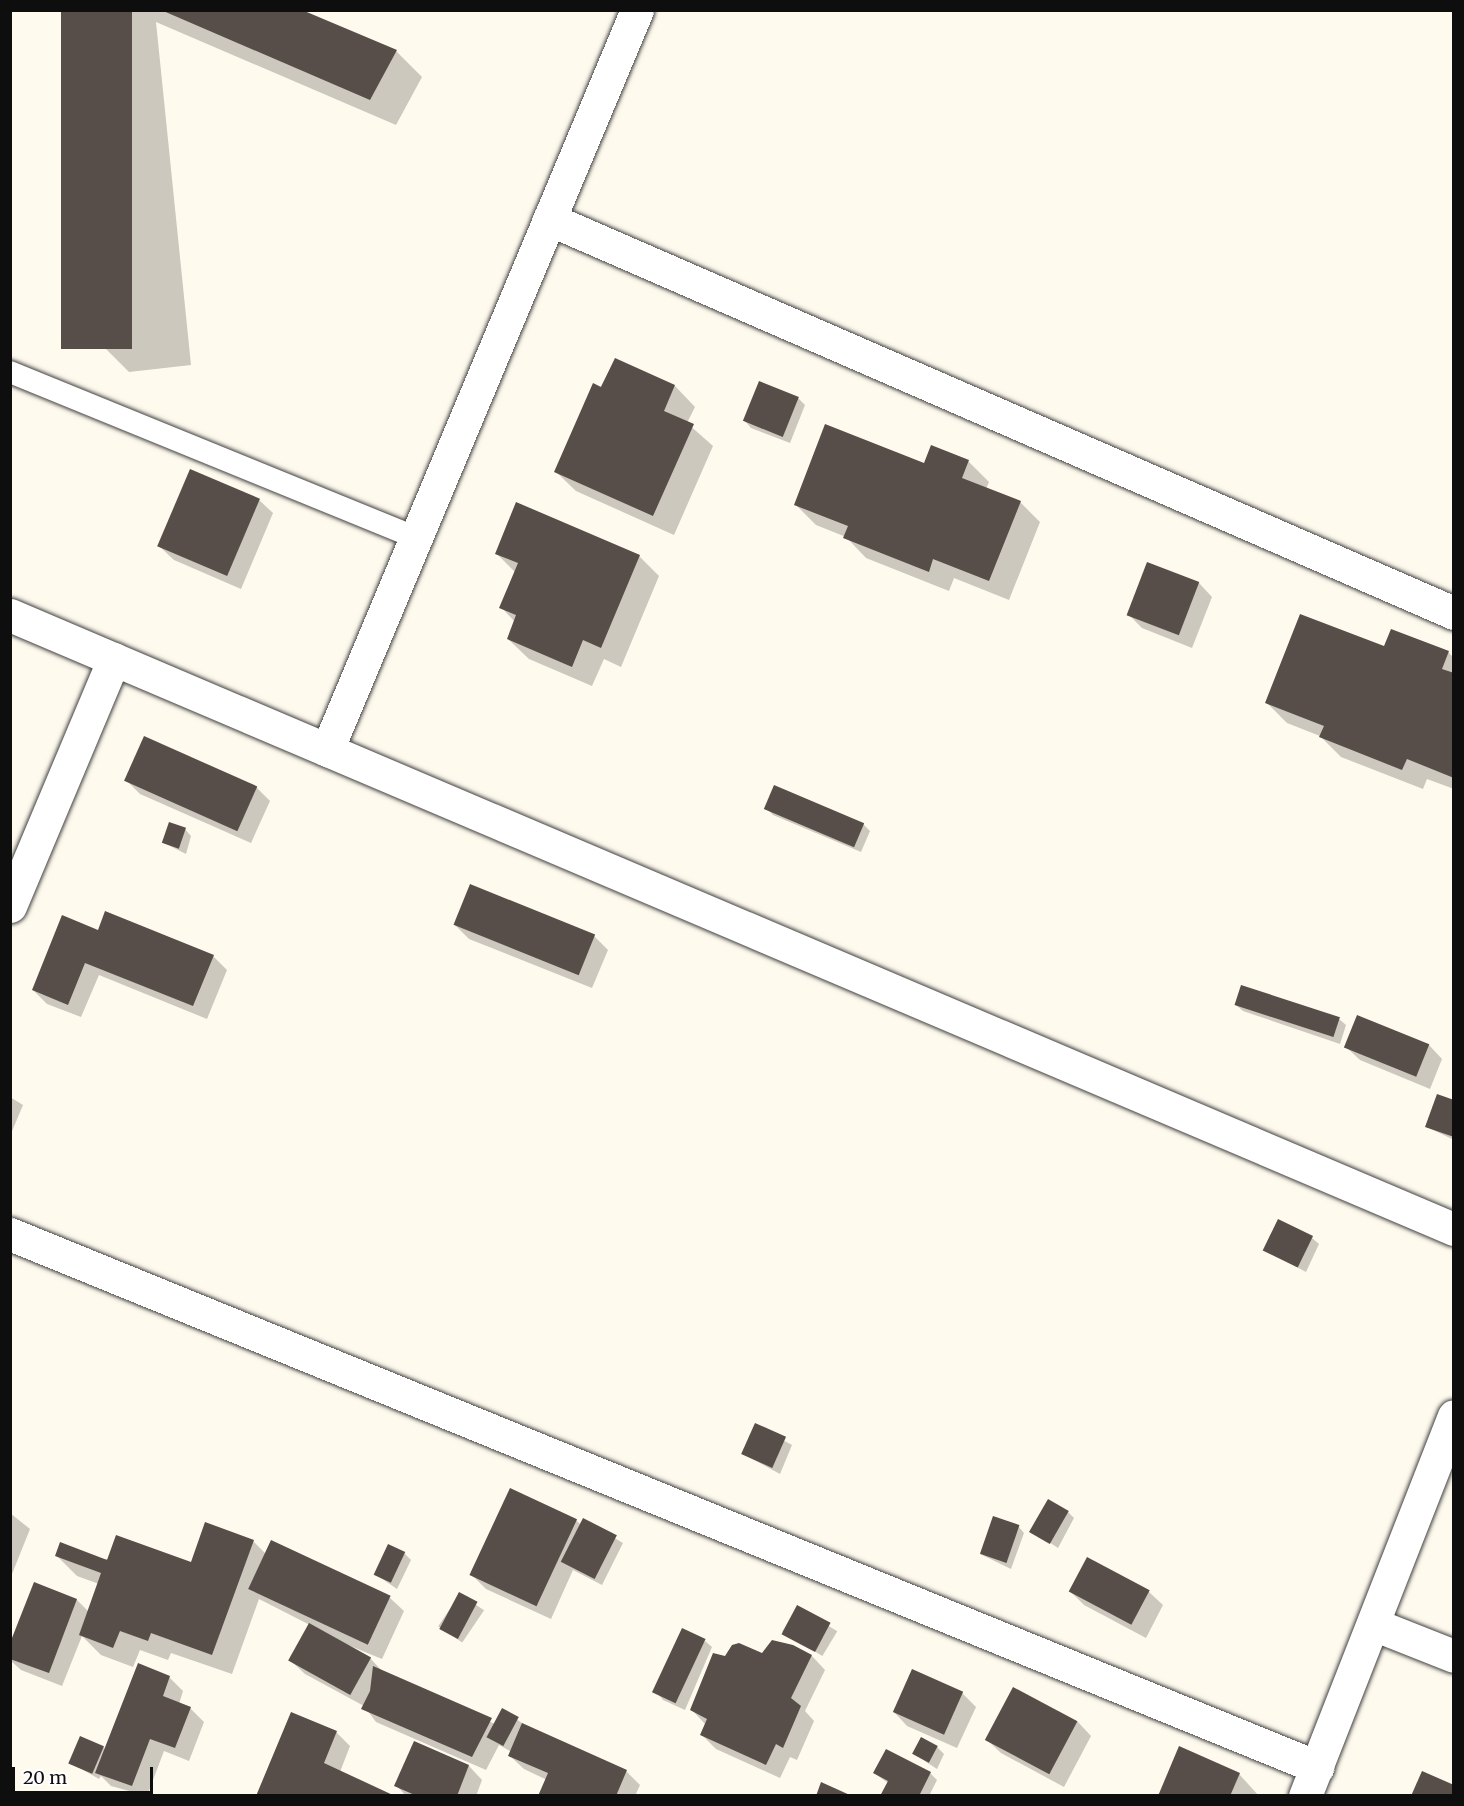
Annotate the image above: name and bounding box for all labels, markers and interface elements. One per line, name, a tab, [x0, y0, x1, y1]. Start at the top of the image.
scale bar	[15, 1755, 156, 1793]
text: 20 m	[23, 1766, 67, 1789]

